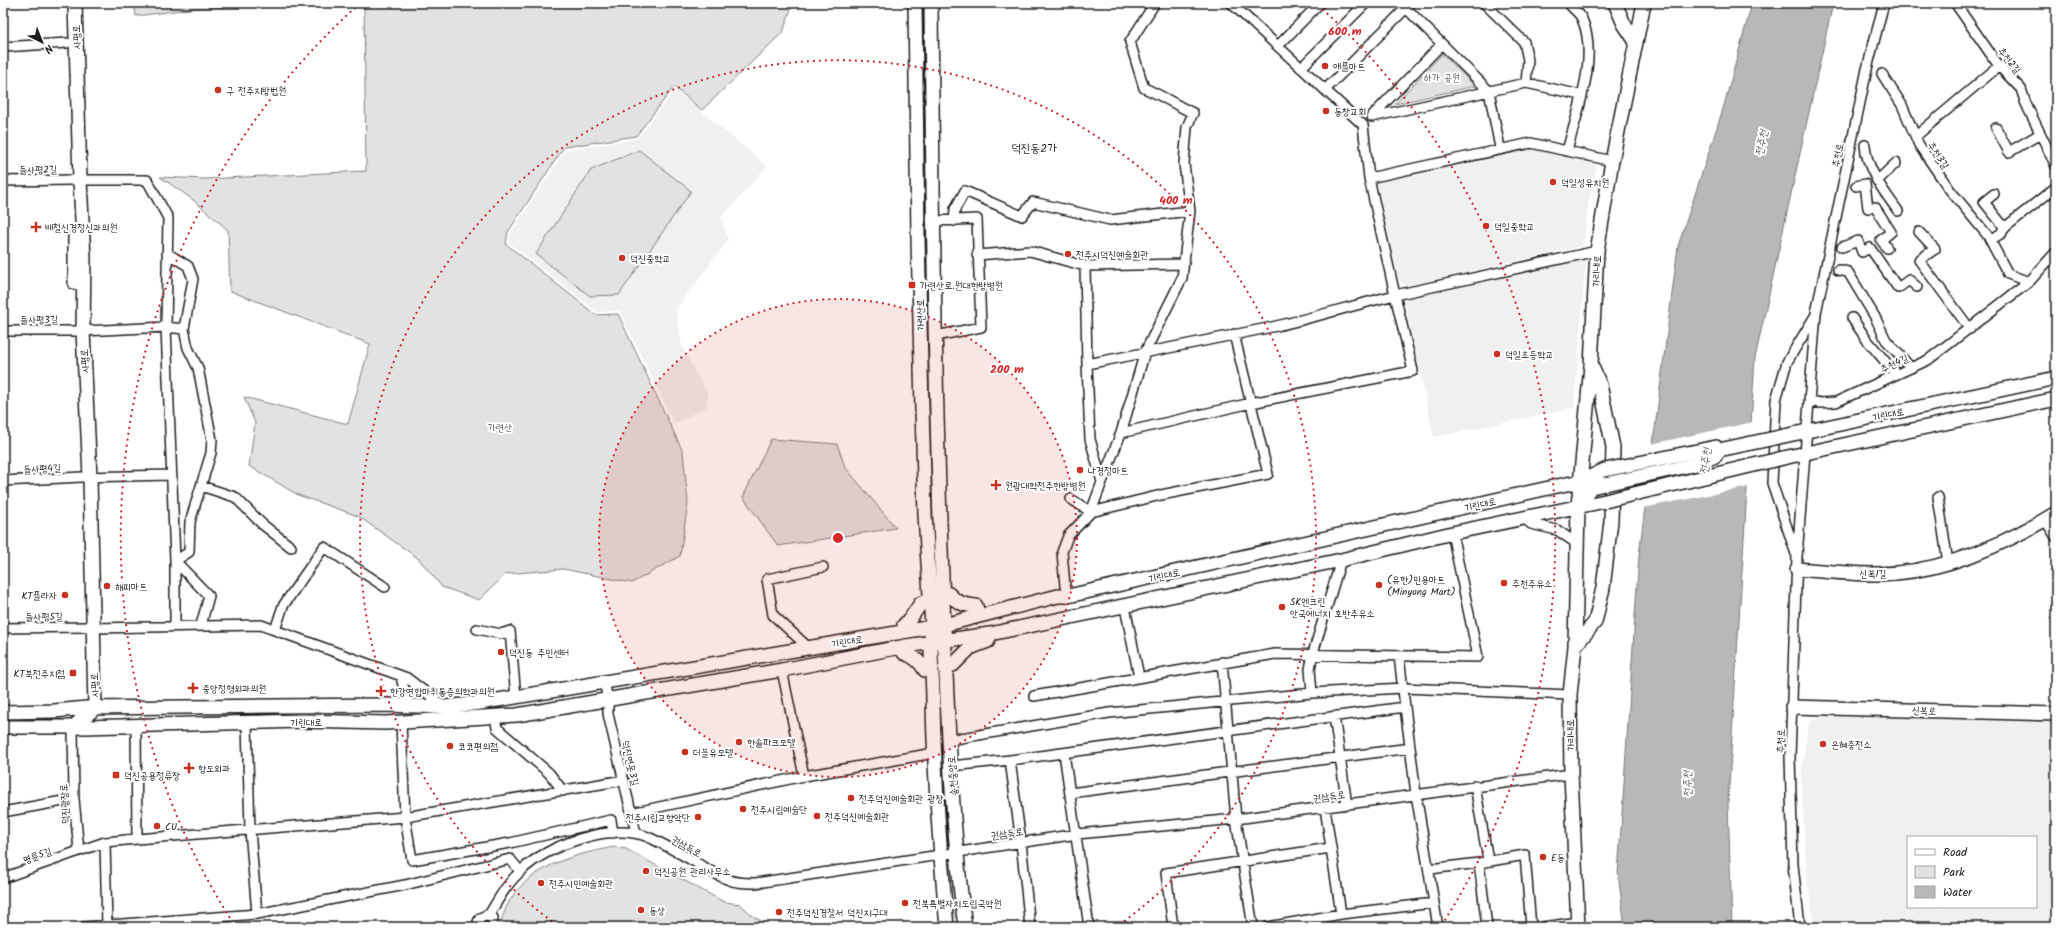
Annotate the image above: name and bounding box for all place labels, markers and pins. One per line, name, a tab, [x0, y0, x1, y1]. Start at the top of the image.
place label: 애플마트	[1333, 59, 1365, 75]
marker: 애플마트	[1320, 61, 1330, 71]
place label: 구 전주지방법원	[226, 83, 286, 99]
marker: 구 전주지방법원	[213, 85, 223, 95]
place label: 동창교회	[1334, 104, 1366, 120]
marker: 동창교회	[1321, 106, 1331, 116]
place label: 덕일성유치원	[1561, 175, 1609, 191]
marker: 덕일성유치원	[1548, 177, 1558, 187]
place label: 덕일중학교	[1494, 219, 1534, 235]
place label: 배철신경정신과의원	[45, 220, 117, 236]
marker: 배철신경정신과의원	[30, 221, 42, 233]
marker: 덕일중학교	[1481, 221, 1491, 231]
place label: 전주시덕진예술회관	[1076, 247, 1148, 263]
marker: 전주시덕진예술회관	[1063, 249, 1073, 259]
place label: 덕진중학교	[630, 251, 670, 267]
marker: 덕진중학교	[617, 253, 627, 263]
place label: 가련산로.원대한방병원	[920, 278, 1003, 294]
marker: 가련산로.원대한방병원	[907, 280, 917, 290]
place label: 덕일초등학교	[1505, 347, 1553, 363]
marker: 덕일초등학교	[1492, 349, 1502, 359]
place label: 나경정마트	[1088, 463, 1128, 479]
marker: 나경정마트	[1075, 465, 1085, 475]
place label: 원광대학전주한방병원	[1005, 478, 1085, 494]
marker: 원광대학전주한방병원	[990, 479, 1002, 491]
centre of rings	[831, 531, 845, 545]
place label: (유한)민용마트 (Minyong Mart)	[1387, 572, 1456, 600]
place label: 추천주유소	[1512, 576, 1552, 592]
marker: 추천주유소	[1499, 578, 1509, 588]
place label: 해피마트	[115, 579, 147, 595]
marker: (유한)민용마트 (Minyong Mart)	[1374, 580, 1384, 590]
marker: 해피마트	[102, 581, 112, 591]
place label: KT플라자	[22, 588, 57, 604]
marker: KT플라자	[60, 590, 70, 600]
place label: SK엔크린 안국에너지 호반주유소	[1290, 594, 1374, 622]
marker: SK엔크린 안국에너지 호반주유소	[1277, 602, 1287, 612]
place label: 덕진동 주민센터	[509, 645, 569, 661]
marker: 덕진동 주민센터	[496, 647, 506, 657]
place label: KT북전주지점	[14, 666, 65, 682]
marker: KT북전주지점	[68, 668, 78, 678]
place label: 중앙정형외과의원	[202, 681, 266, 697]
marker: 중앙정형외과의원	[187, 682, 199, 694]
place label: 한강연합마취통증의학과의원	[390, 684, 495, 700]
marker: 한강연합마취통증의학과의원	[375, 685, 387, 697]
place label: 한솔파크모텔	[747, 735, 795, 751]
marker: 한솔파크모텔	[734, 737, 744, 747]
place label: 은혜충전소	[1831, 737, 1871, 753]
place label: 코코편의점	[458, 739, 498, 755]
marker: 은혜충전소	[1818, 739, 1828, 749]
marker: 코코편의점	[445, 741, 455, 751]
place label: 더블유모텔	[693, 745, 733, 761]
marker: 더블유모텔	[680, 747, 690, 757]
place label: 항도외과	[198, 761, 230, 777]
marker: 항도외과	[183, 762, 195, 774]
place label: 덕진공용정류장	[124, 768, 180, 784]
marker: 덕진공용정류장	[111, 770, 121, 780]
place label: 전주덕진예술회관 광장	[859, 791, 943, 807]
marker: 전주덕진예술회관 광장	[846, 793, 856, 803]
place label: 전주시립예술단	[751, 802, 807, 818]
marker: 전주시립예술단	[738, 804, 748, 814]
place label: 전주덕진예술회관	[825, 809, 889, 825]
place label: 전주시립교향악단	[626, 810, 690, 826]
marker: 전주덕진예술회관	[812, 811, 822, 821]
marker: 전주시립교향악단	[693, 812, 703, 822]
place label: CU	[165, 819, 177, 835]
marker: CU	[152, 821, 162, 831]
place label: E동	[1551, 850, 1565, 866]
marker: E동	[1538, 852, 1548, 862]
place label: 덕진공원 관리사무소	[654, 864, 730, 880]
marker: 덕진공원 관리사무소	[641, 866, 651, 876]
place label: 전주시민예술회관	[549, 876, 613, 892]
marker: 전주시민예술회관	[536, 878, 546, 888]
place label: 전북특별자치도립국악원	[913, 896, 1002, 912]
marker: 전북특별자치도립국악원	[900, 898, 910, 908]
place label: 동상	[649, 903, 665, 919]
marker: 동상	[636, 905, 646, 915]
place label: 전주덕진경찰서 덕진지구대	[787, 905, 888, 921]
marker: 전주덕진경찰서 덕진지구대	[774, 907, 784, 917]

